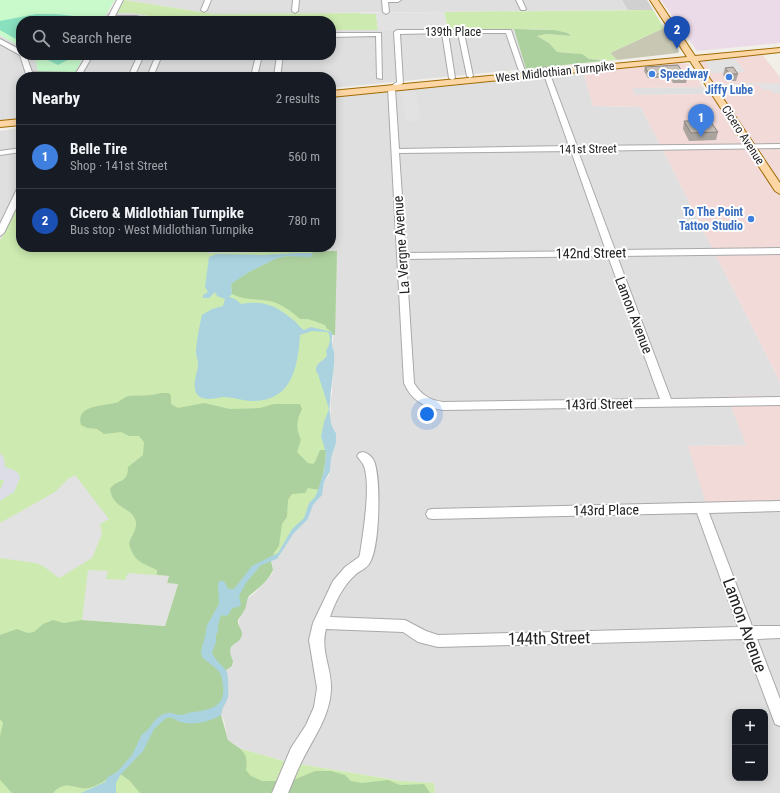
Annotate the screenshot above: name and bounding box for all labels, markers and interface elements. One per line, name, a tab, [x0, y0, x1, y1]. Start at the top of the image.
search box	[16, 16, 336, 60]
pin: 2	[664, 16, 690, 49]
street label: 139th Place	[425, 25, 481, 39]
icon: search	[30, 27, 52, 49]
text: Search here	[62, 29, 132, 47]
street label: West Midlothian Turnpike	[495, 59, 616, 85]
place label: Speedway	[660, 67, 709, 81]
marker: Speedway	[647, 69, 657, 79]
marker: Jiffy Lube	[724, 72, 734, 82]
place label: Jiffy Lube	[705, 83, 753, 97]
text: Nearby	[32, 88, 80, 108]
text: 2 results	[276, 91, 320, 106]
street label: Cicero Avenue	[719, 103, 767, 167]
pin: 1	[688, 104, 714, 137]
text: Belle Tire	[70, 140, 127, 158]
street label: 141st Street	[559, 141, 617, 157]
text: 1	[42, 149, 48, 164]
text: 560 m	[288, 149, 320, 164]
text: Shop · 141st Street	[70, 158, 168, 173]
street label: La Vergne Avenue	[390, 195, 412, 295]
text: Cicero & Midlothian Turnpike	[70, 204, 244, 222]
place label: To The Point Tattoo Studio	[679, 205, 743, 233]
text: 2	[42, 213, 48, 228]
text: 780 m	[288, 213, 320, 228]
marker: To The Point Tattoo Studio	[746, 214, 756, 224]
text: Bus stop · West Midlothian Turnpike	[70, 222, 254, 237]
street label: 142nd Street	[556, 244, 626, 262]
street label: Lamon Avenue	[612, 274, 656, 356]
street label: 143rd Street	[565, 395, 633, 413]
your location	[417, 404, 437, 424]
street label: 143rd Place	[573, 501, 639, 519]
street label: Lamon Avenue	[719, 575, 771, 675]
street label: 144th Street	[508, 627, 590, 649]
map controls	[732, 709, 768, 781]
button: +	[732, 709, 768, 745]
button: −	[732, 745, 768, 781]

